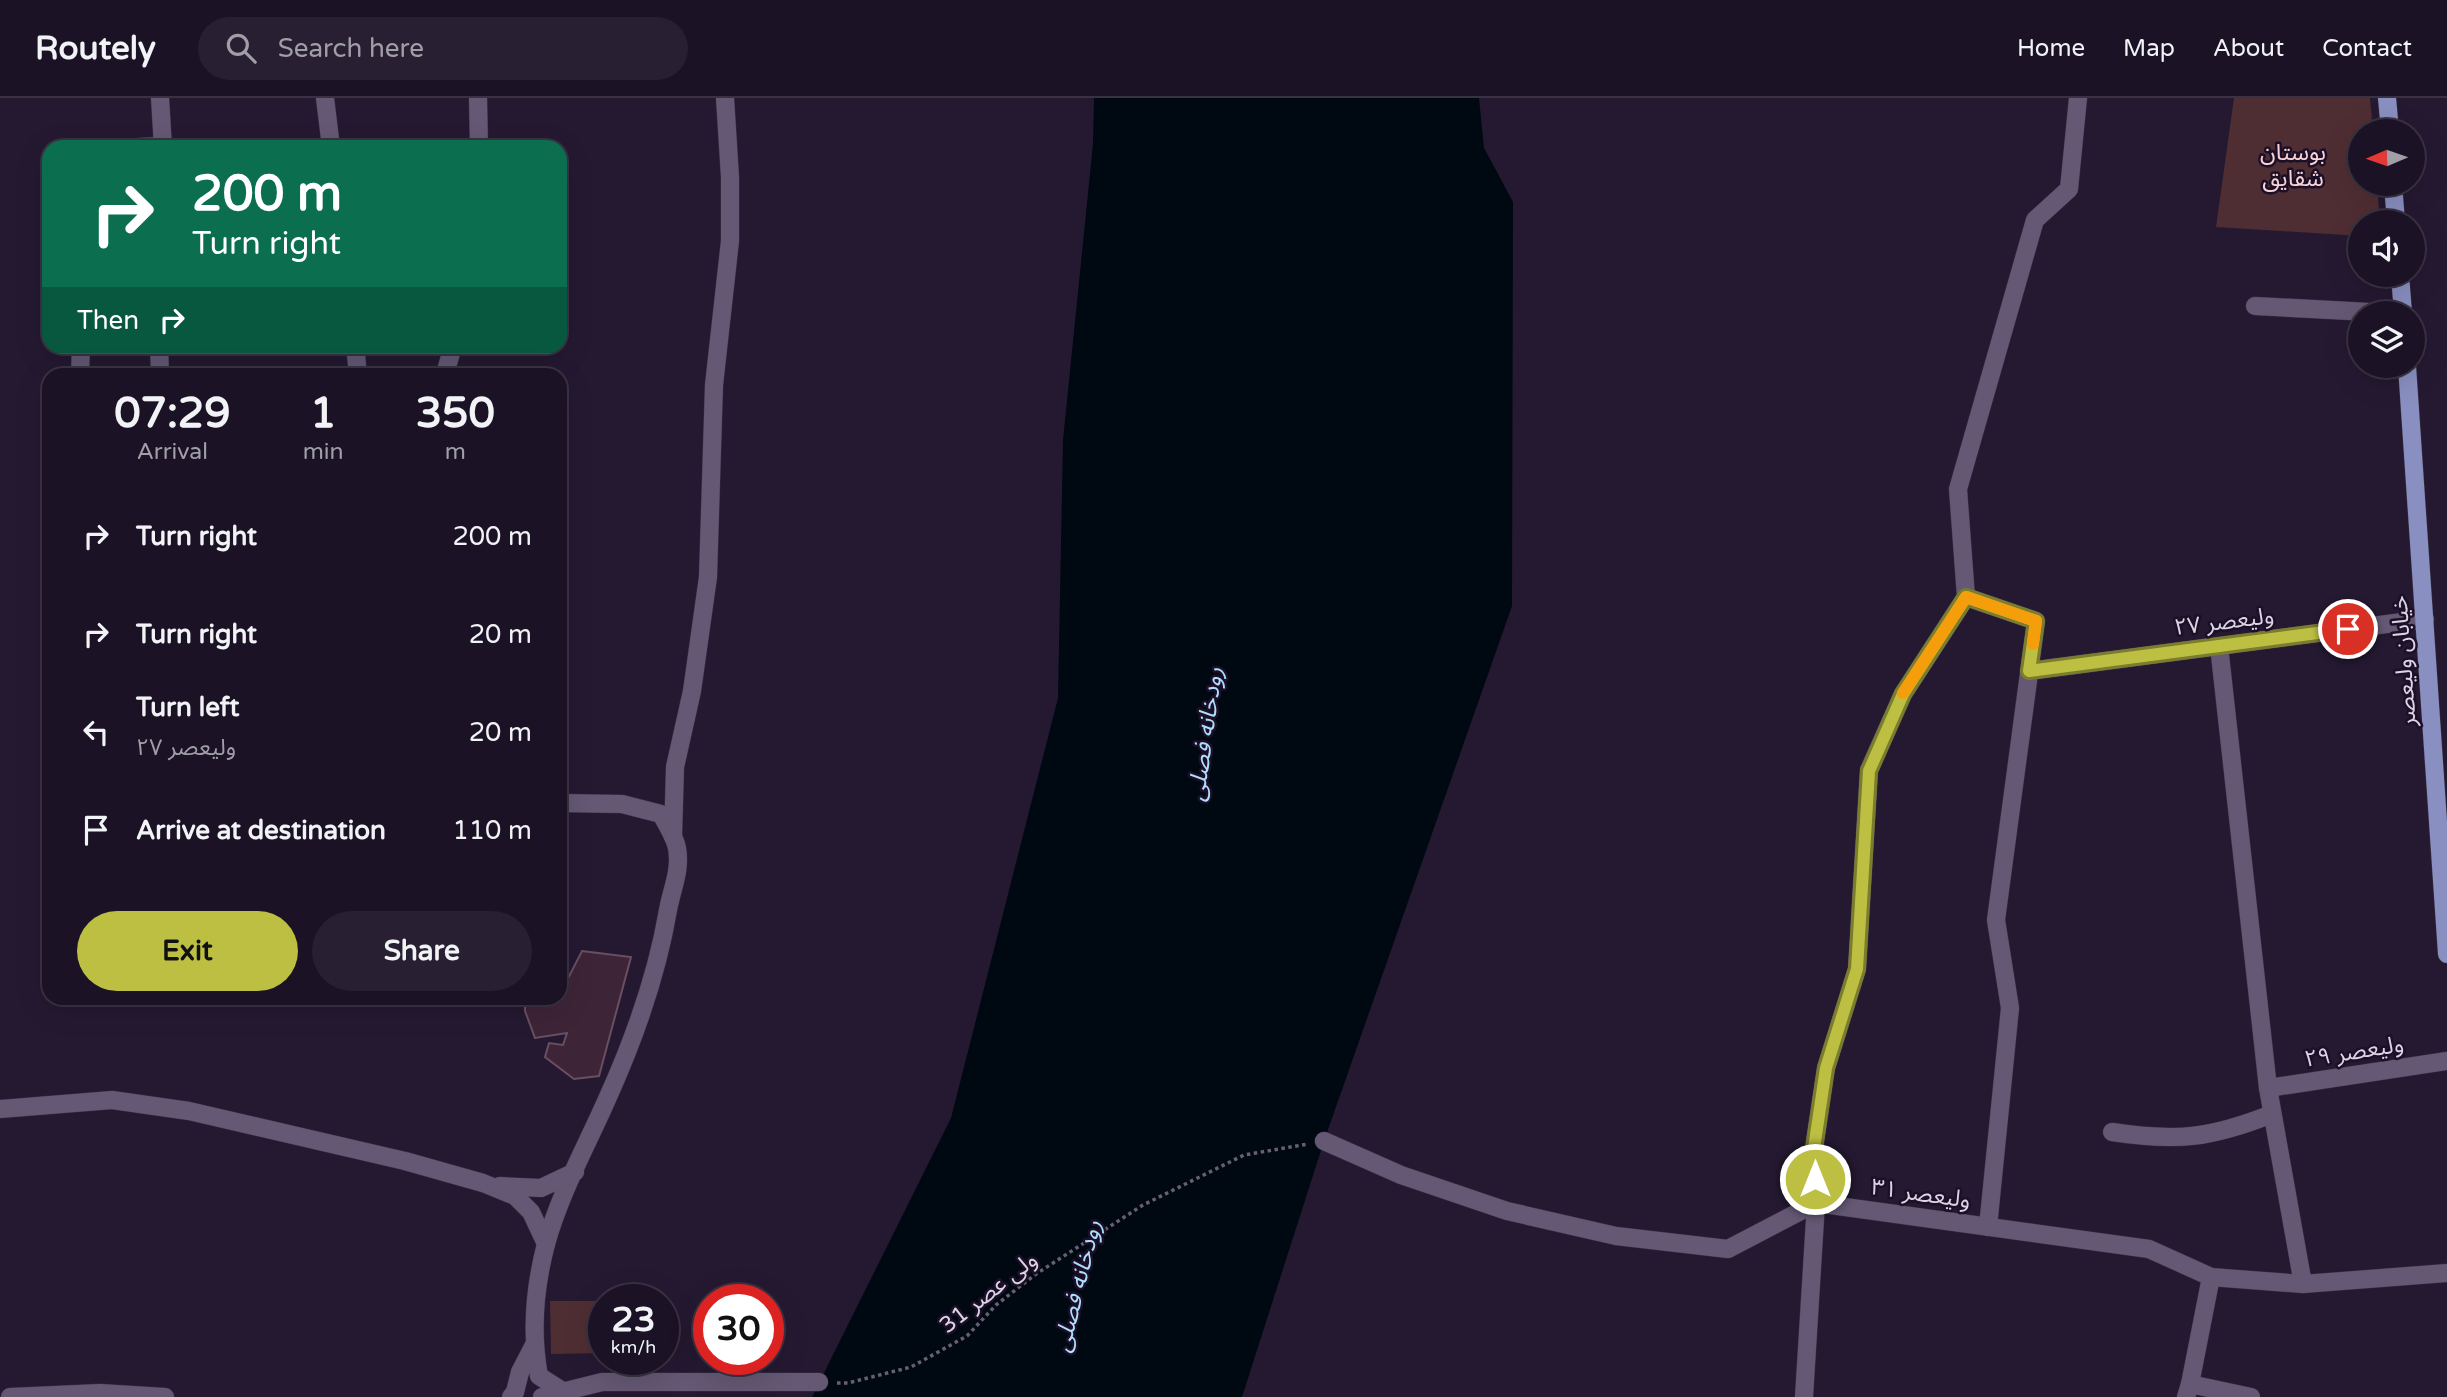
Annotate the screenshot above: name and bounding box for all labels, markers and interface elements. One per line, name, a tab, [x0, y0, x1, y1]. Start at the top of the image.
search box	[198, 17, 688, 80]
text: Routely	[35, 29, 156, 68]
icon: search	[222, 29, 260, 67]
text: Search here	[278, 33, 424, 64]
text: Home	[2017, 34, 2085, 63]
text: Map	[2123, 34, 2175, 63]
text: About	[2213, 34, 2284, 63]
text: Contact	[2322, 34, 2412, 63]
north arrow	[2348, 119, 2426, 196]
map controls	[2348, 119, 2425, 378]
park label: بوستان شقایق	[2260, 139, 2326, 193]
text: 200 m	[192, 165, 342, 224]
icon: right	[77, 168, 168, 259]
button: sound	[2348, 210, 2425, 287]
text: Turn right	[192, 225, 341, 263]
icon: right	[153, 301, 191, 339]
button: layers	[2348, 301, 2425, 378]
text: Then	[77, 305, 139, 336]
text: 07:29	[114, 388, 231, 439]
text: 1	[310, 388, 336, 439]
text: 350	[416, 388, 495, 439]
text: Arrival	[137, 438, 208, 466]
text: min	[303, 438, 344, 466]
text: m	[445, 438, 466, 466]
icon: right	[77, 517, 115, 555]
text: Turn right	[136, 521, 257, 552]
text: 200 m	[452, 521, 532, 552]
street label: خیابان ولیعصر	[2385, 595, 2423, 728]
pin	[2318, 599, 2378, 659]
street label: ولیعصر ۲۷	[2173, 602, 2275, 642]
icon: arrive	[2329, 610, 2367, 648]
icon: right	[77, 615, 115, 653]
text: Turn right	[136, 619, 257, 650]
text: 20 m	[469, 619, 532, 650]
water label: رودخانه فصلی	[1182, 665, 1229, 803]
text: Turn left	[136, 692, 239, 723]
icon: left	[77, 713, 115, 751]
text: 20 m	[469, 717, 532, 748]
text: ولیعصر ۲۷	[136, 734, 236, 762]
icon: arrive	[77, 811, 115, 849]
text: Arrive at destination	[136, 815, 386, 846]
text: 110 m	[452, 815, 532, 846]
button: Exit	[77, 911, 298, 991]
button: Share	[312, 911, 532, 991]
street label: ولیعصر ۲۹	[2303, 1030, 2406, 1074]
position arrow	[1778, 1142, 1852, 1216]
street label: ولیعصر ۳۱	[1869, 1173, 1972, 1215]
water label: رودخانه فصلی	[1047, 1217, 1108, 1355]
street label: ولی عصر 31	[934, 1246, 1043, 1340]
speed limit sign: 30	[693, 1284, 784, 1375]
text: 23	[612, 1299, 655, 1341]
text: km/h	[611, 1336, 656, 1358]

